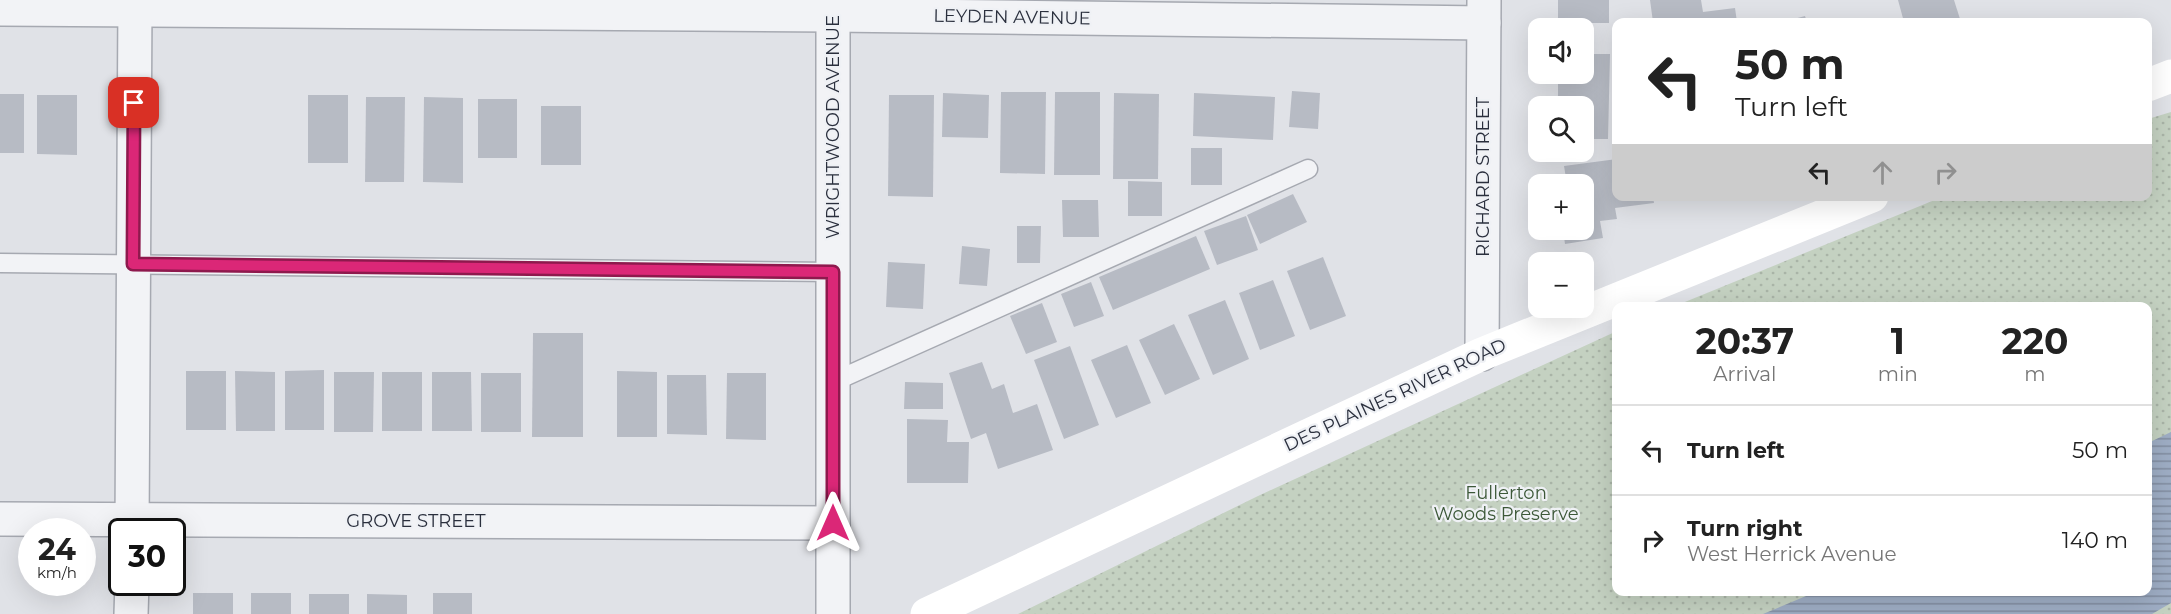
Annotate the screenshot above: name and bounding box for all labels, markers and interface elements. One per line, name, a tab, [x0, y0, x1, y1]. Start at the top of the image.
street label: LEYDEN AVENUE	[933, 5, 1091, 29]
street label: WRIGHTWOOD AVENUE	[822, 15, 844, 239]
map controls	[1528, 18, 1594, 318]
button: sound	[1528, 18, 1594, 84]
text: 50 m	[1735, 38, 1844, 90]
icon: left	[1636, 42, 1714, 120]
pin	[108, 77, 159, 128]
icon: arrive	[117, 86, 150, 119]
text: Turn left	[1735, 90, 1848, 123]
street label: RICHARD STREET	[1472, 96, 1494, 257]
button: search	[1528, 96, 1594, 162]
icon: left	[1803, 156, 1836, 189]
icon: ahead	[1866, 156, 1899, 189]
icon: right	[1929, 156, 1962, 189]
button: +	[1528, 174, 1594, 240]
button: −	[1528, 252, 1594, 318]
text: 20:37	[1696, 319, 1794, 363]
text: 1	[1891, 319, 1905, 363]
text: 220	[2001, 319, 2068, 363]
street label: DES PLAINES RIVER ROAD	[1280, 334, 1510, 456]
text: Arrival	[1713, 362, 1776, 386]
text: min	[1878, 362, 1918, 386]
text: m	[2024, 362, 2045, 386]
icon: left	[1636, 434, 1669, 467]
text: Turn left	[1687, 437, 1785, 464]
text: 50 m	[2072, 437, 2128, 464]
park label: Fullerton Woods Preserve	[1433, 482, 1579, 525]
position arrow	[801, 491, 865, 555]
street label: GROVE STREET	[346, 510, 486, 532]
text: Turn right	[1687, 515, 1802, 542]
speed limit sign: 30	[108, 518, 186, 596]
icon: right	[1636, 524, 1669, 557]
text: 140 m	[2062, 527, 2128, 554]
text: 24	[38, 531, 76, 568]
text: West Herrick Avenue	[1687, 542, 1897, 566]
text: km/h	[37, 563, 77, 582]

